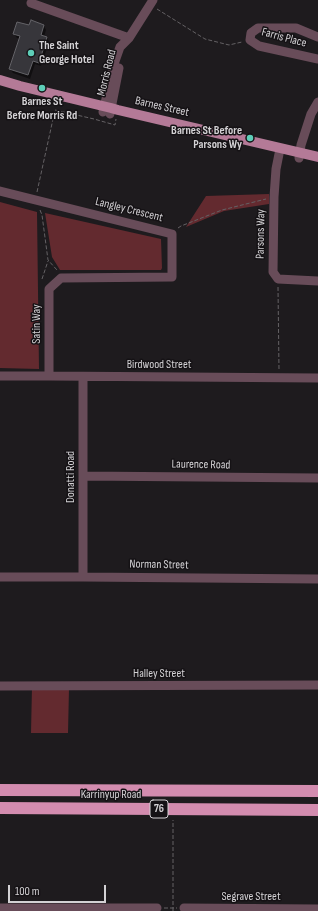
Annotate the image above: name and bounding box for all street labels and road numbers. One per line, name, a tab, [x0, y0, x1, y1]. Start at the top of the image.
street label: Farris Place	[260, 25, 308, 51]
street label: Morris Road	[94, 48, 120, 98]
street label: Barnes Street	[134, 94, 190, 120]
street label: Langley Crescent	[94, 195, 164, 225]
street label: Parsons Way	[253, 209, 269, 259]
street label: Satin Way	[30, 304, 44, 344]
street label: Birdwood Street	[127, 358, 191, 372]
street label: Donatti Road	[64, 451, 78, 503]
street label: Laurence Road	[171, 457, 231, 473]
street label: Norman Street	[129, 557, 189, 573]
street label: Halley Street	[133, 667, 185, 681]
street label: Karrinyup Road	[81, 788, 141, 802]
road number: 76	[150, 800, 168, 818]
street label: Segrave Street	[221, 890, 281, 904]

